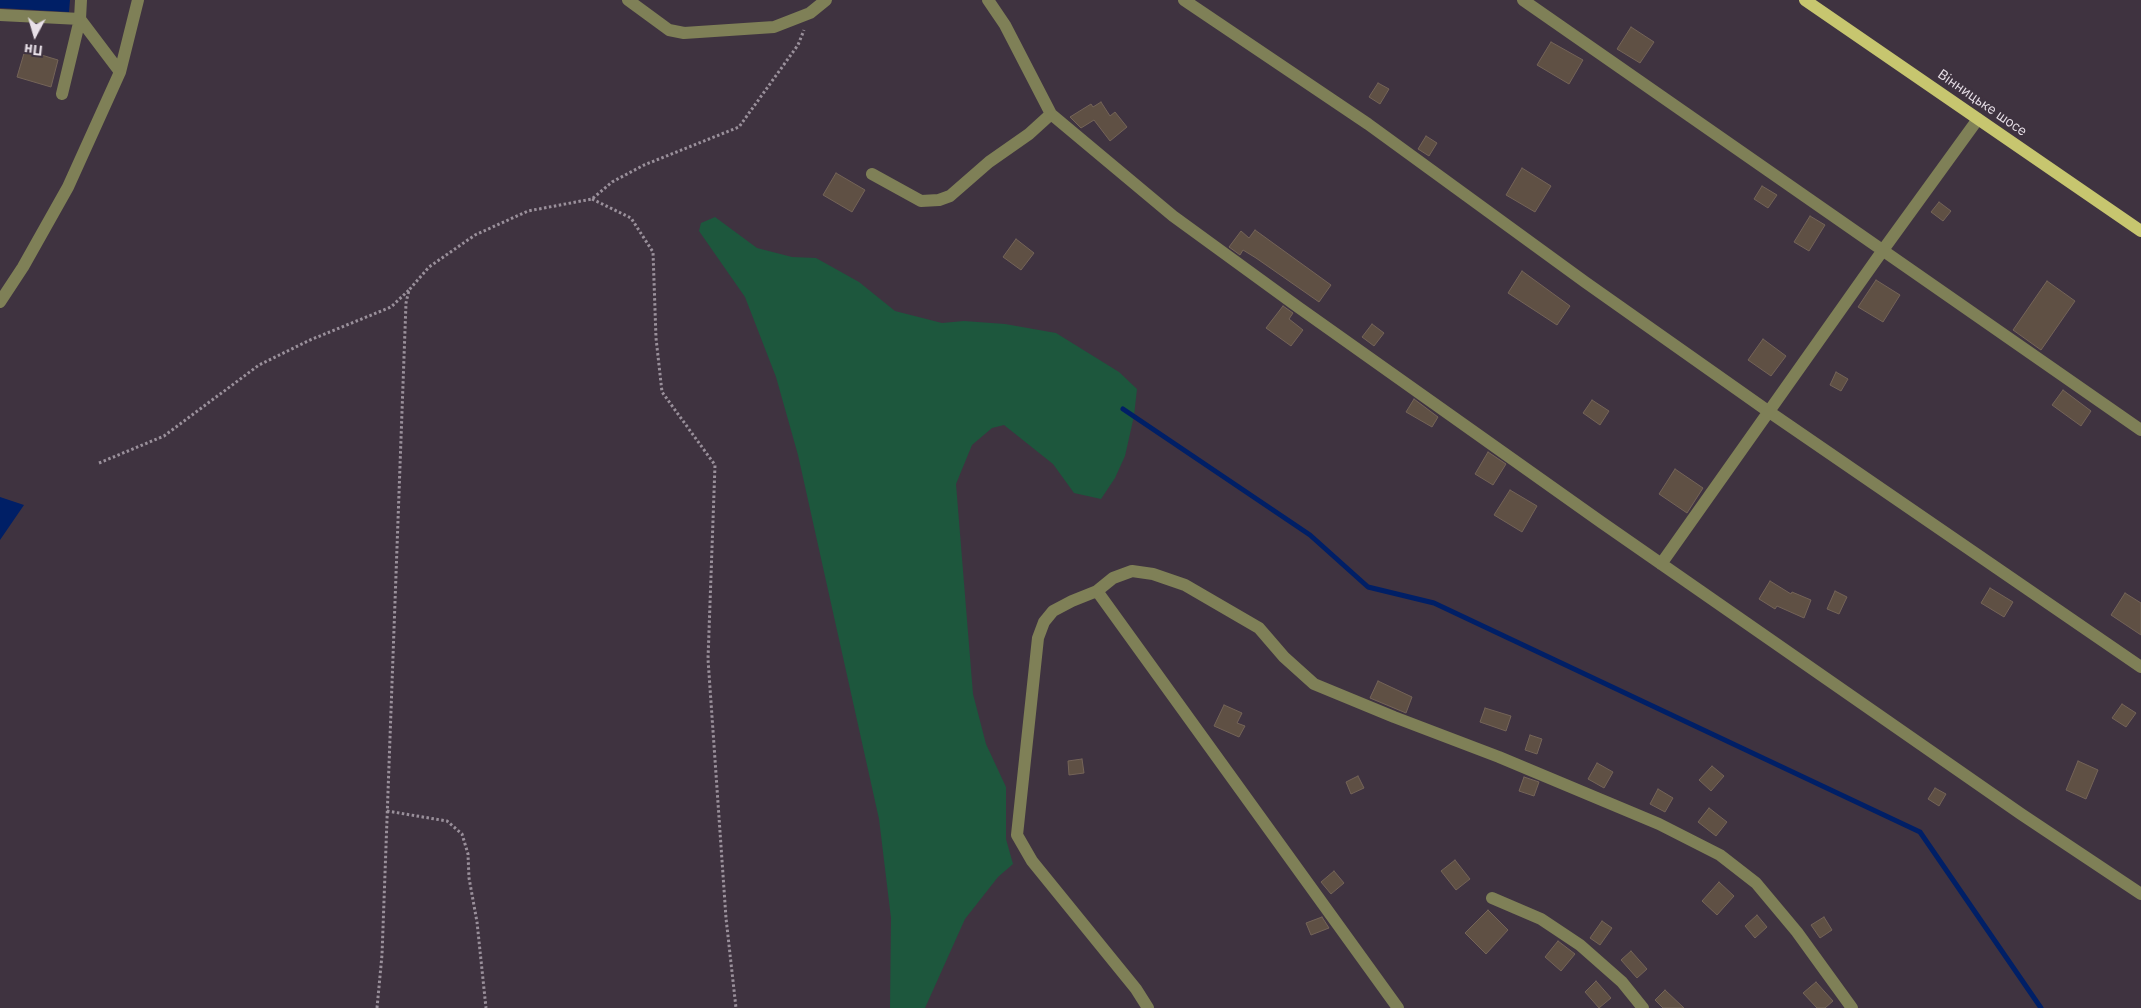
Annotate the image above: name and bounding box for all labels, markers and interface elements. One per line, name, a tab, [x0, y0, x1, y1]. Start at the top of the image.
north arrow	[10, 10, 60, 60]
text: Пн	[23, 40, 44, 60]
street label: Вінницьке шосе	[1934, 66, 2030, 140]

